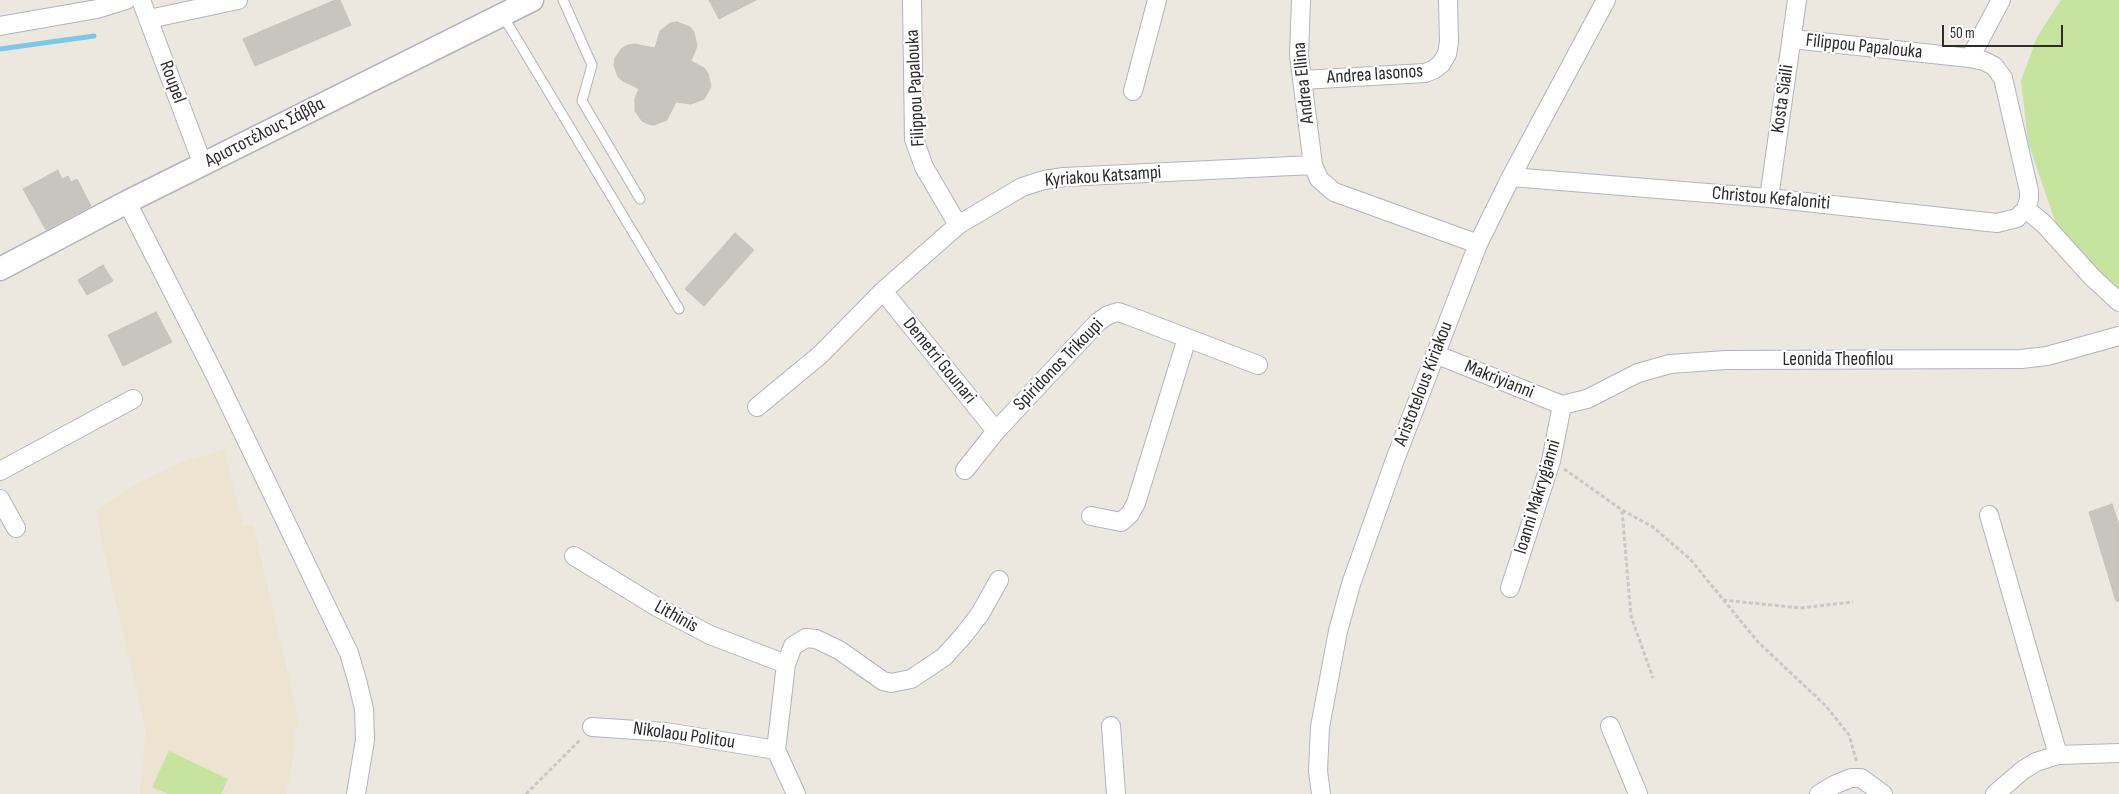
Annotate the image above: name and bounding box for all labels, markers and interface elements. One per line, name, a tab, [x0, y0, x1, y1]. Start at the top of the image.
scale bar	[1944, 15, 2065, 47]
text: 50 m	[1950, 24, 1975, 43]
street label: Filippou Papalouka	[902, 29, 930, 147]
street label: Filippou Papalouka	[1805, 30, 1923, 64]
street label: Andrea Ellina	[1288, 41, 1320, 125]
street label: Roupel	[154, 58, 190, 106]
street label: Andrea Iasonos	[1326, 60, 1424, 90]
street label: Kosta Siaili	[1767, 63, 1799, 135]
street label: Αριστοτέλους Σάββα	[201, 93, 329, 173]
street label: Kyriakou Katsampi	[1044, 162, 1162, 192]
street label: Christou Kefaloniti	[1711, 182, 1831, 216]
street label: Demetri Gounari	[897, 313, 981, 409]
street label: Spiridonos Trikoupi	[1009, 314, 1109, 416]
street label: Aristotelous Kiriakou	[1390, 318, 1458, 450]
street label: Leonida Theofilou	[1782, 349, 1894, 371]
street label: Makriyianni	[1461, 356, 1537, 404]
street label: Ioanni Makrygianni	[1510, 437, 1566, 557]
street label: Lithinis	[650, 596, 702, 638]
street label: Nikolaou Politou	[632, 718, 736, 754]

